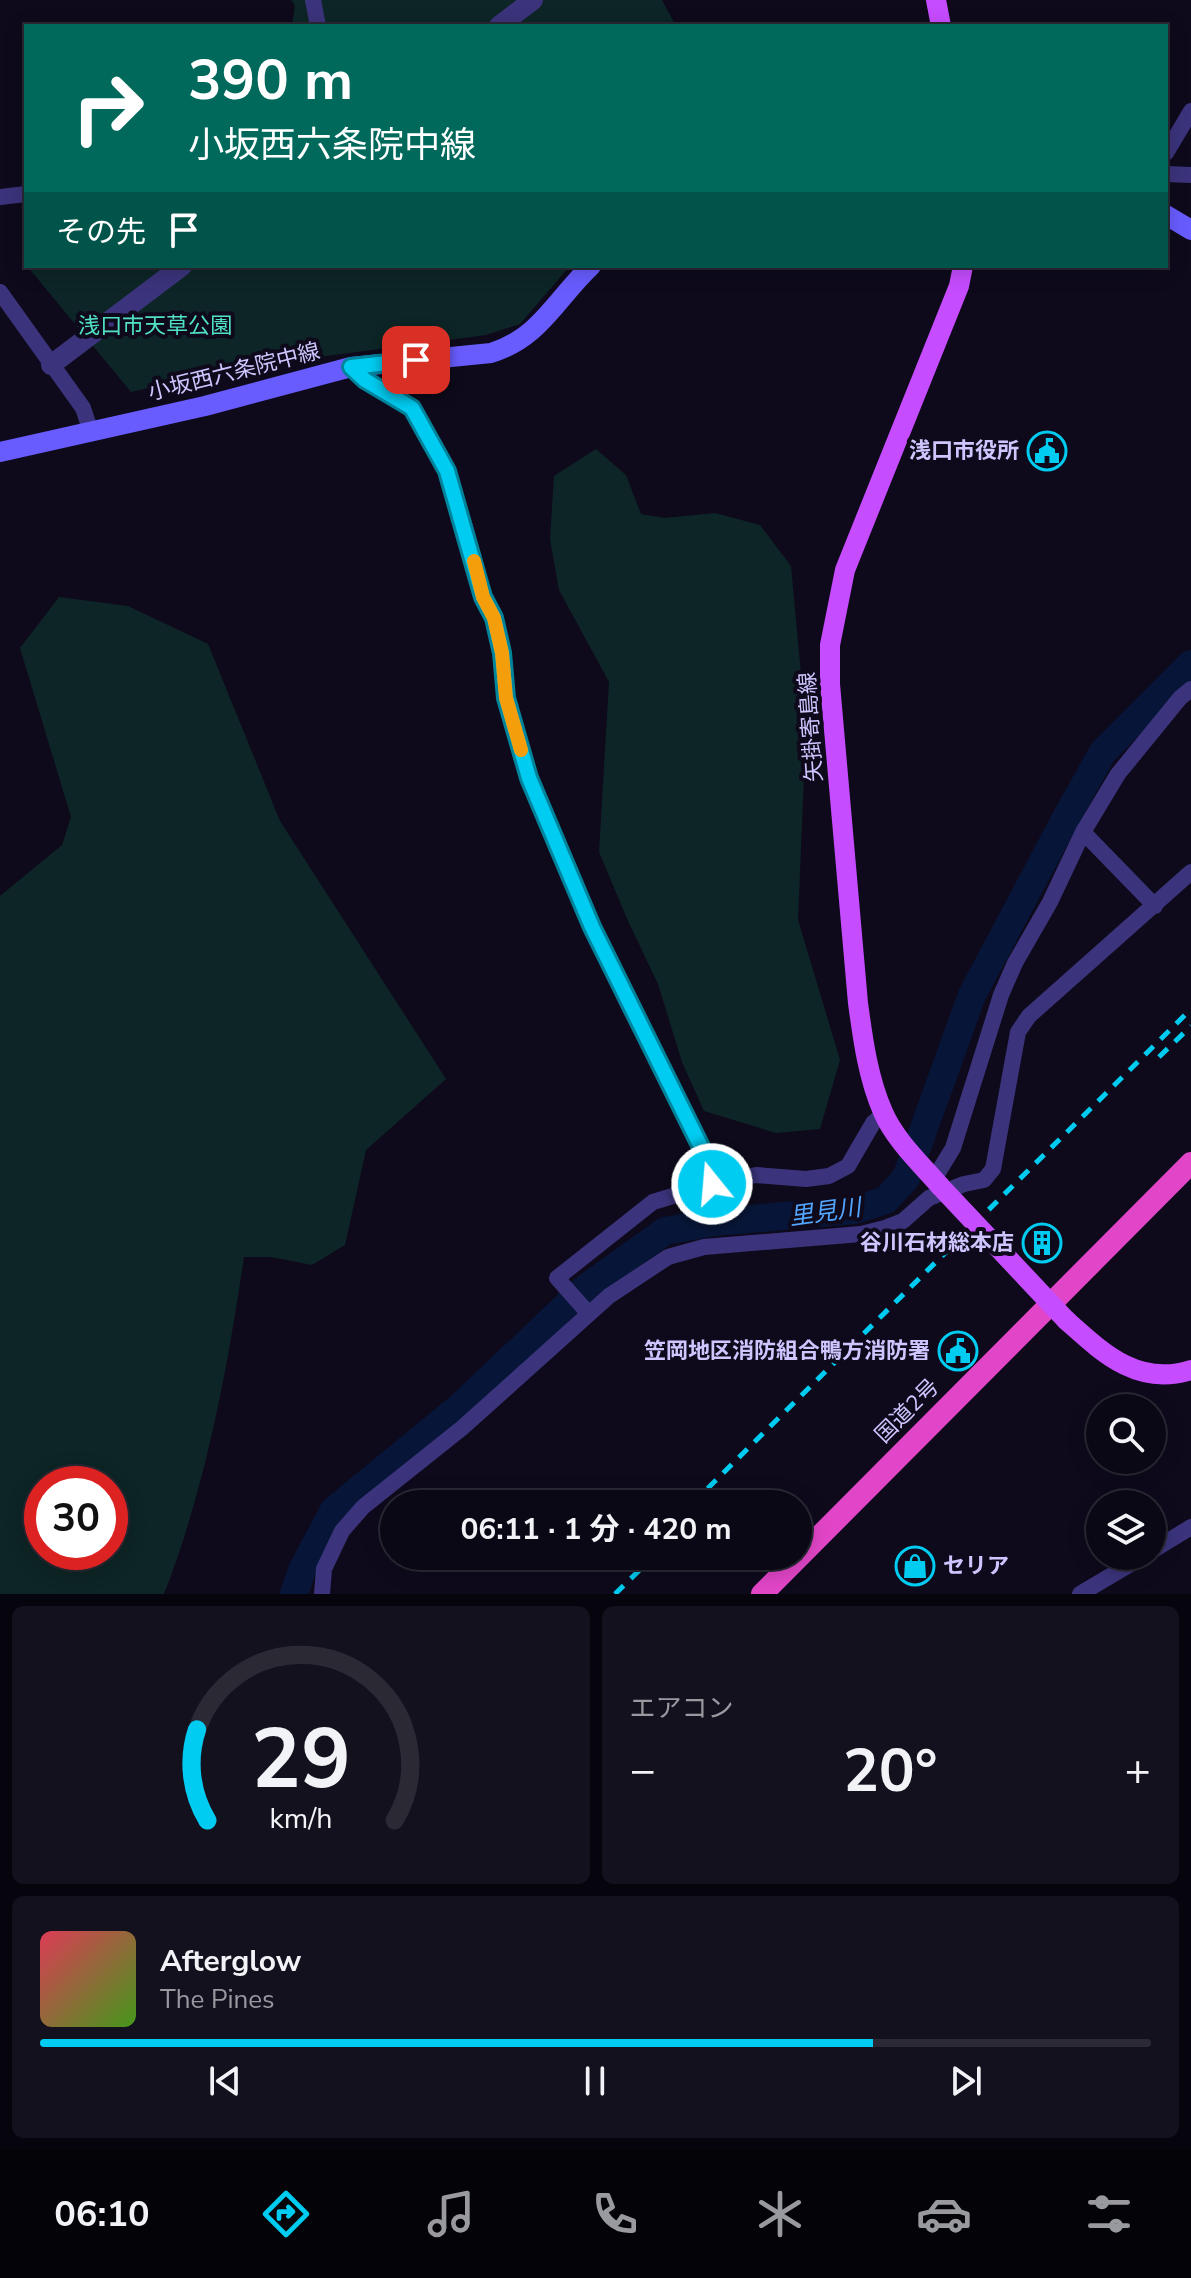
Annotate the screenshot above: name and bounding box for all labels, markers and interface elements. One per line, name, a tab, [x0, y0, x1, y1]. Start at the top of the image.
text: 390 m	[188, 42, 353, 119]
icon: right	[56, 56, 160, 160]
text: 小坂西六条院中線	[188, 121, 476, 170]
icon: arrive	[162, 208, 206, 252]
text: その先	[56, 212, 146, 253]
park label: 浅口市天草公園	[78, 311, 232, 341]
pin	[382, 326, 450, 394]
street label: 小坂西六条院中線	[145, 336, 323, 408]
icon: arrive	[394, 338, 438, 382]
public building icon: 浅口市役所	[1026, 430, 1068, 472]
place label: 浅口市役所	[909, 436, 1019, 466]
street label: 矢掛寄島線	[792, 671, 830, 783]
position arrow	[670, 1142, 754, 1226]
water label: 里見川	[787, 1191, 866, 1233]
building icon: 谷川石材総本店	[1021, 1222, 1063, 1264]
place label: 谷川石材総本店	[860, 1228, 1014, 1258]
public building icon: 笠岡地区消防組合鴨方消防署	[937, 1330, 979, 1372]
place label: 笠岡地区消防組合鴨方消防署	[644, 1336, 930, 1366]
street label: 国道2号	[868, 1372, 946, 1450]
map controls	[1086, 1394, 1166, 1570]
button: search	[1086, 1394, 1166, 1474]
speed limit sign: 30	[24, 1466, 128, 1570]
button: layers	[1086, 1490, 1166, 1570]
text: 06:11 · 1 分 · 420 m	[460, 1509, 732, 1550]
shop icon: セリア	[894, 1545, 936, 1587]
place label: セリア	[943, 1551, 1009, 1581]
text: エアコン	[630, 1691, 734, 1726]
text: 29	[251, 1703, 351, 1816]
text: 20°	[843, 1730, 938, 1812]
text: −	[630, 1741, 656, 1801]
text: +	[1125, 1741, 1151, 1801]
text: km/h	[269, 1799, 332, 1838]
text: Afterglow	[160, 1941, 301, 1982]
text: The Pines	[160, 1982, 275, 2017]
icon: previous	[203, 2059, 247, 2103]
icon: pause	[573, 2059, 617, 2103]
icon: next	[944, 2059, 988, 2103]
icon: directions	[258, 2186, 314, 2242]
icon: music	[423, 2186, 479, 2242]
icon: phone	[587, 2186, 643, 2242]
icon: climate	[752, 2186, 808, 2242]
icon: car	[916, 2186, 972, 2242]
icon: filters	[1081, 2186, 1137, 2242]
text: 06:10	[54, 2190, 150, 2239]

